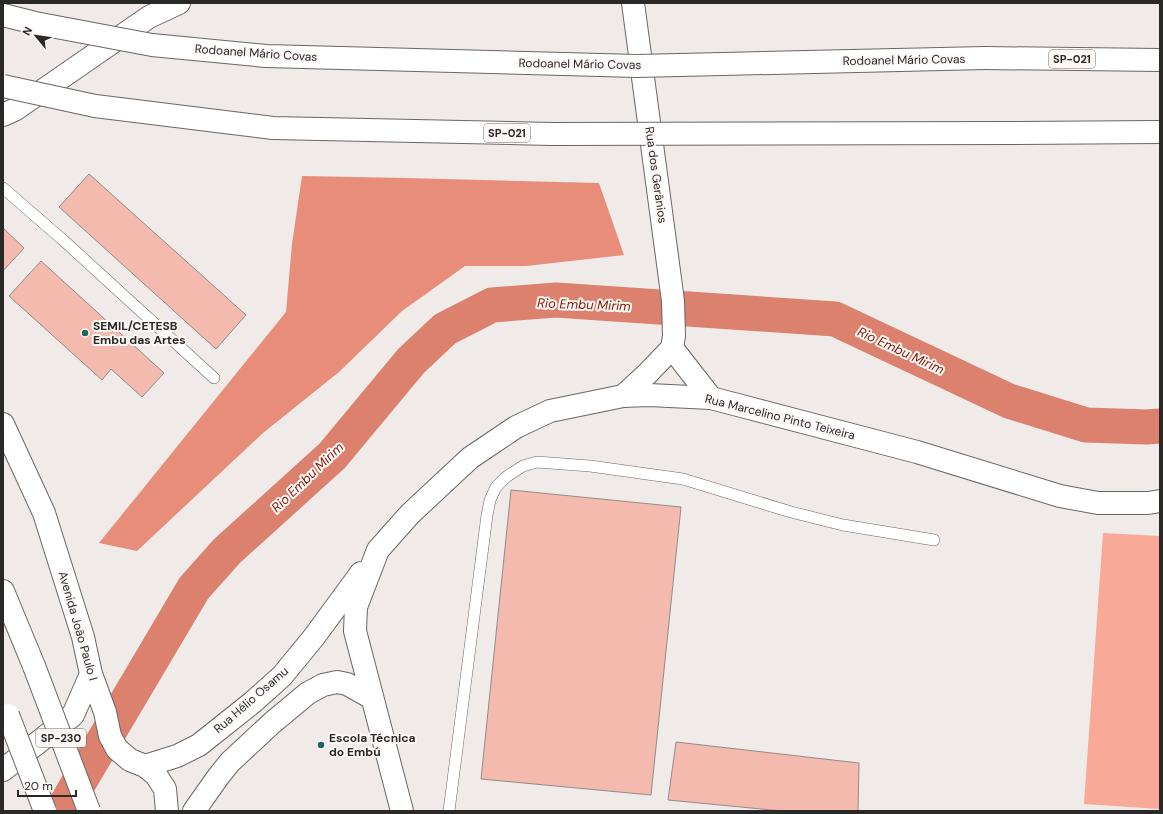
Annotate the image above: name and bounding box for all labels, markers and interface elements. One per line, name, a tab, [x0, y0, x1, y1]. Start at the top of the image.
north arrow	[16, 16, 56, 56]
text: N	[19, 24, 35, 38]
street label: Rodoanel Mário Covas	[194, 41, 318, 65]
road number: SP-021	[1049, 50, 1095, 68]
street label: Rodoanel Mário Covas	[842, 51, 966, 69]
street label: Rodoanel Mário Covas	[518, 55, 642, 73]
road number: SP-021	[484, 124, 530, 142]
street label: Rua dos Gerânios	[641, 126, 671, 224]
water label: Rio Embu Mirim	[537, 294, 631, 315]
place label: SEMIL/CETESB Embu das Artes	[93, 318, 186, 348]
water label: Rio Embu Mirim	[855, 323, 947, 378]
marker: SEMIL/CETESB Embu das Artes	[80, 328, 90, 338]
street label: Rua Marcelino Pinto Teixeira	[703, 391, 857, 443]
water label: Rio Embu Mirim	[268, 439, 347, 516]
street label: Avenida João Paulo I	[55, 569, 101, 683]
street label: Rua Hélio Osamu	[210, 663, 292, 737]
road number: SP-230	[36, 729, 86, 747]
place label: Escola Técnica do Embú	[329, 730, 416, 760]
marker: Escola Técnica do Embú	[316, 740, 326, 750]
scale bar	[18, 772, 76, 798]
text: 20 m	[24, 778, 53, 794]

